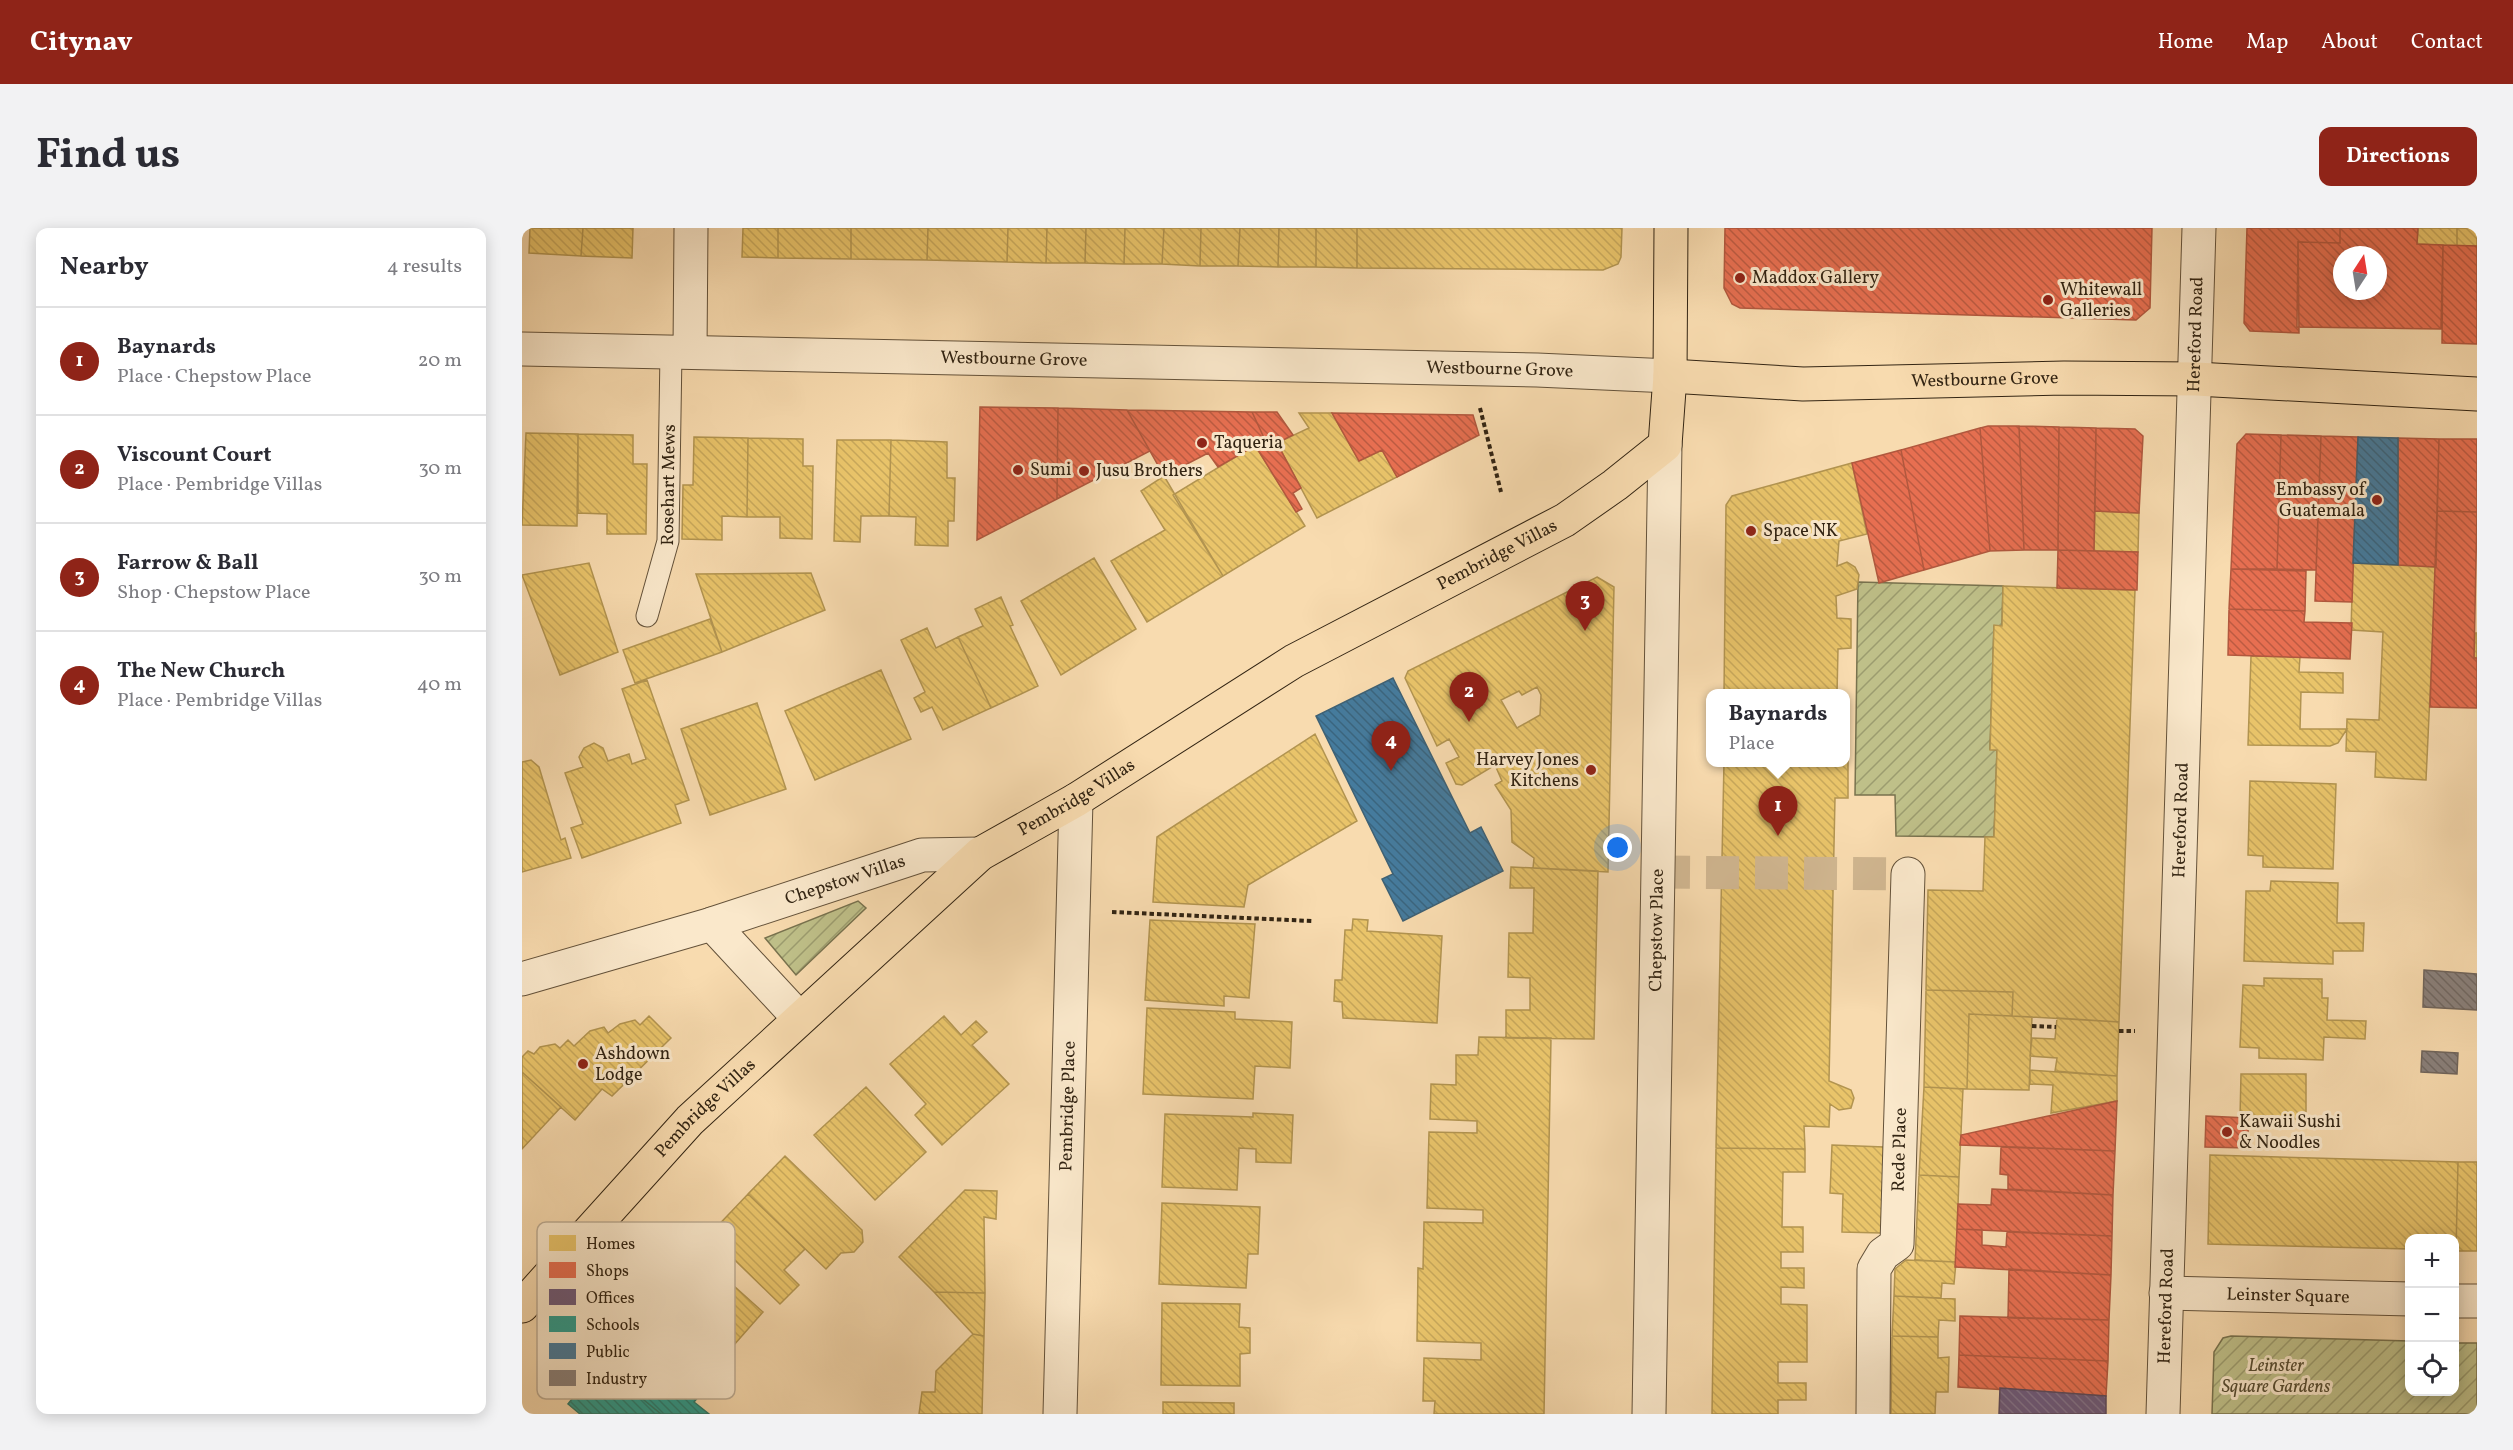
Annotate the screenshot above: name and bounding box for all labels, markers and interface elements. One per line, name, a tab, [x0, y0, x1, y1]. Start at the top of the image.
text: Citynav	[30, 23, 133, 62]
text: Home	[2158, 28, 2213, 57]
text: Map	[2246, 28, 2288, 57]
text: About	[2321, 28, 2378, 57]
text: Contact	[2411, 28, 2483, 57]
text: Find us	[36, 127, 180, 186]
button: Directions	[2319, 127, 2477, 186]
north arrow	[2333, 246, 2387, 300]
text: Nearby	[60, 249, 149, 285]
text: 4 results	[387, 253, 462, 281]
place label: Maddox Gallery	[1752, 266, 1879, 291]
marker: Maddox Gallery	[1733, 271, 1747, 285]
street label: Hereford Road	[2182, 276, 2210, 393]
place label: Whitewall Galleries	[2060, 278, 2142, 324]
marker: Whitewall Galleries	[2041, 293, 2055, 307]
text: Baynards	[117, 332, 216, 363]
street label: Westbourne Grove	[940, 345, 1088, 373]
text: 1	[75, 347, 84, 375]
text: 20 m	[418, 347, 462, 375]
street label: Westbourne Grove	[1426, 355, 1574, 384]
text: Place · Chepstow Place	[117, 363, 312, 391]
street label: Westbourne Grove	[1911, 366, 2059, 394]
street label: Rosehart Mews	[655, 424, 682, 546]
place label: Taqueria	[1214, 431, 1283, 456]
marker: Taqueria	[1195, 436, 1209, 450]
text: Viscount Court	[117, 440, 271, 471]
text: 2	[74, 455, 85, 483]
text: 30 m	[418, 455, 462, 483]
place label: Sumi	[1030, 458, 1071, 483]
place label: Jusu Brothers	[1096, 459, 1203, 484]
marker: Sumi	[1011, 463, 1025, 477]
marker: Jusu Brothers	[1077, 464, 1091, 478]
text: Place · Pembridge Villas	[117, 471, 322, 499]
place label: Embassy of Guatemala	[2276, 478, 2367, 524]
marker: Embassy of Guatemala	[2370, 493, 2384, 507]
street label: Pembridge Villas	[1433, 514, 1562, 597]
place label: Space NK	[1763, 519, 1838, 544]
marker: Space NK	[1744, 524, 1758, 538]
text: Farrow & Ball	[117, 548, 258, 579]
text: 3	[74, 563, 85, 591]
text: 30 m	[418, 563, 462, 591]
text: Shop · Chepstow Place	[117, 579, 311, 607]
pin: 3	[1566, 582, 1604, 631]
text: The New Church	[117, 656, 285, 687]
text: 4	[73, 671, 86, 699]
text: 40 m	[417, 671, 462, 699]
pin: 2	[1450, 672, 1488, 722]
text: Place · Pembridge Villas	[117, 687, 322, 715]
popup	[1706, 689, 1850, 767]
text: Baynards	[1729, 699, 1827, 730]
pin: 4	[1372, 722, 1410, 771]
text: Place	[1729, 730, 1775, 758]
place label: Harvey Jones Kitchens	[1476, 748, 1579, 794]
street label: Pembridge Villas	[1014, 753, 1140, 843]
street label: Hereford Road	[2167, 762, 2195, 879]
marker: Harvey Jones Kitchens	[1584, 763, 1598, 777]
pin: 1	[1758, 786, 1798, 836]
your location	[1603, 833, 1632, 862]
street label: Chepstow Villas	[782, 849, 909, 912]
street label: Chepstow Place	[1643, 868, 1671, 992]
street label: Pembridge Place	[1054, 1041, 1082, 1172]
place label: Ashdown Lodge	[595, 1042, 671, 1088]
street label: Pembridge Villas	[649, 1053, 762, 1163]
marker: Ashdown Lodge	[576, 1057, 590, 1071]
street label: Rede Place	[1886, 1107, 1914, 1192]
place label: Kawaii Sushi & Noodles	[2239, 1110, 2341, 1156]
marker: Kawaii Sushi & Noodles	[2220, 1125, 2234, 1139]
legend	[537, 1222, 735, 1399]
text: Homes	[586, 1234, 635, 1256]
map controls	[2405, 1234, 2459, 1396]
button: +	[2405, 1234, 2459, 1288]
street label: Hereford Road	[2152, 1248, 2181, 1364]
text: Shops	[586, 1261, 629, 1283]
street label: Leinster Square	[2226, 1282, 2350, 1310]
text: Offices	[586, 1288, 635, 1310]
button: −	[2405, 1288, 2459, 1342]
text: Schools	[586, 1315, 640, 1337]
text: Public	[586, 1342, 630, 1364]
button: locate	[2405, 1342, 2459, 1396]
park label: Leinster Square Gardens	[2222, 1354, 2331, 1400]
text: Industry	[586, 1369, 647, 1391]

